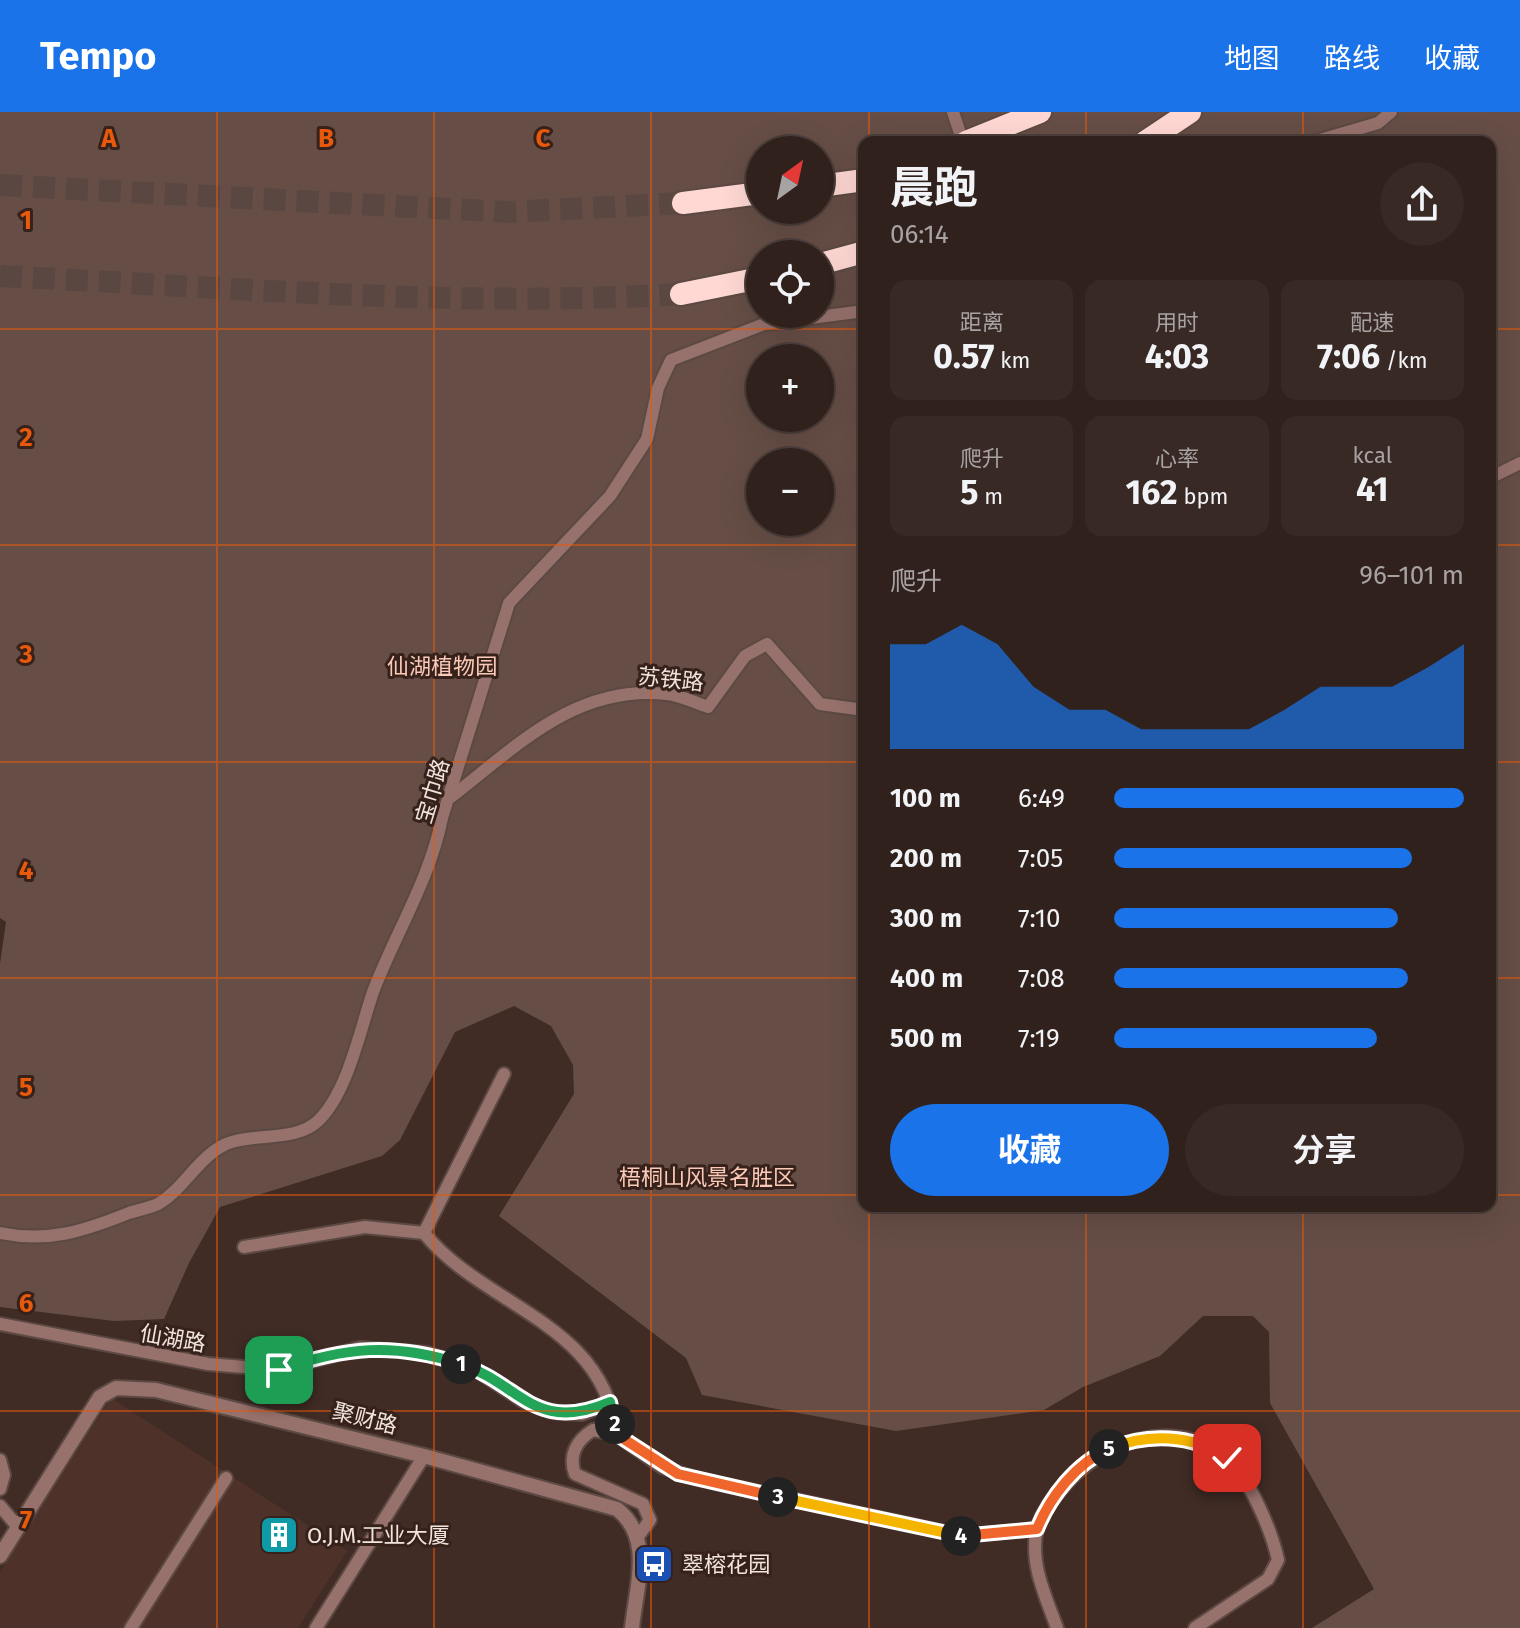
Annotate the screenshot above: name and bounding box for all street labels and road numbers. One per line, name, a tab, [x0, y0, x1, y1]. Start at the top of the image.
street label: 苏铁路	[637, 663, 705, 696]
street label: 宝巾路	[410, 756, 455, 827]
street label: 仙湖路	[138, 1319, 208, 1358]
street label: 聚财路	[330, 1397, 400, 1440]

